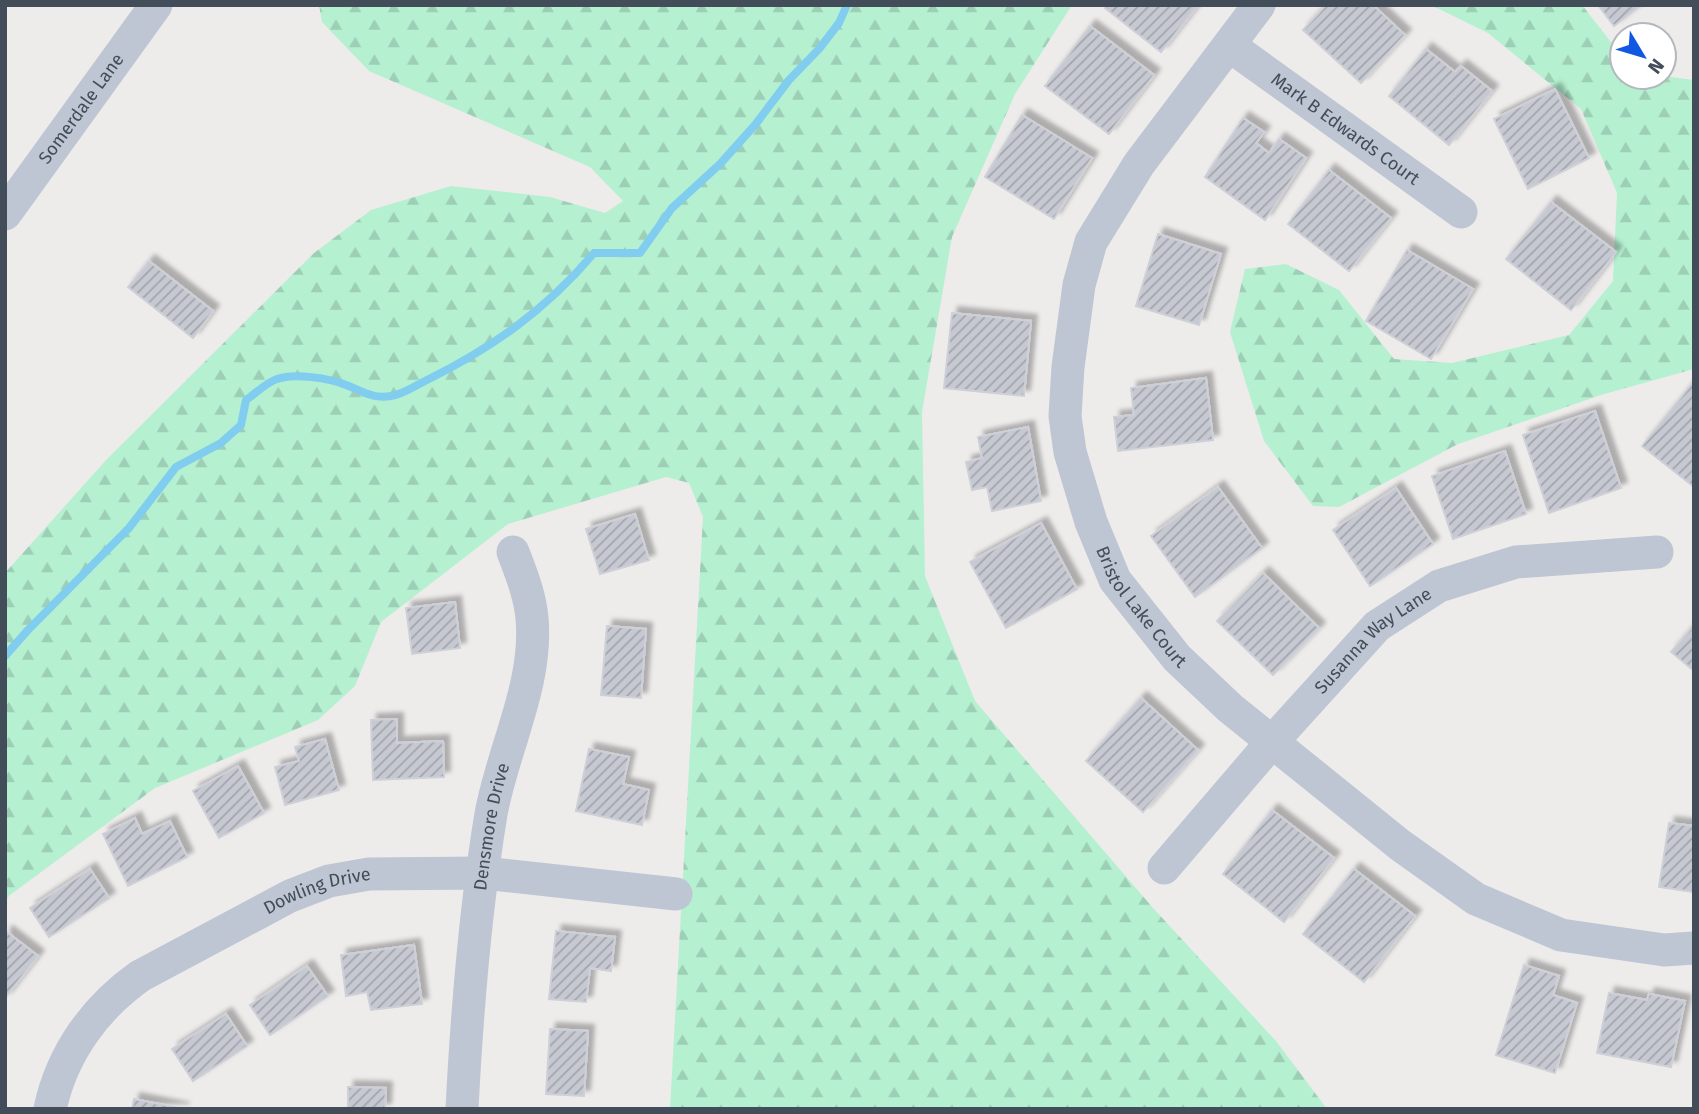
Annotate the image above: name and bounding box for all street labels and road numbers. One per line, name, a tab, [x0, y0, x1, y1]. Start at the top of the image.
street label: Somerdale Lane	[34, 49, 128, 168]
street label: Mark B Edwards Court	[1267, 68, 1424, 190]
street label: Bristol Lake Court	[1091, 543, 1192, 673]
street label: Susanna Way Lane	[1310, 583, 1436, 698]
street label: Densmore Drive	[469, 760, 514, 892]
street label: Dowling Drive	[260, 863, 372, 919]

